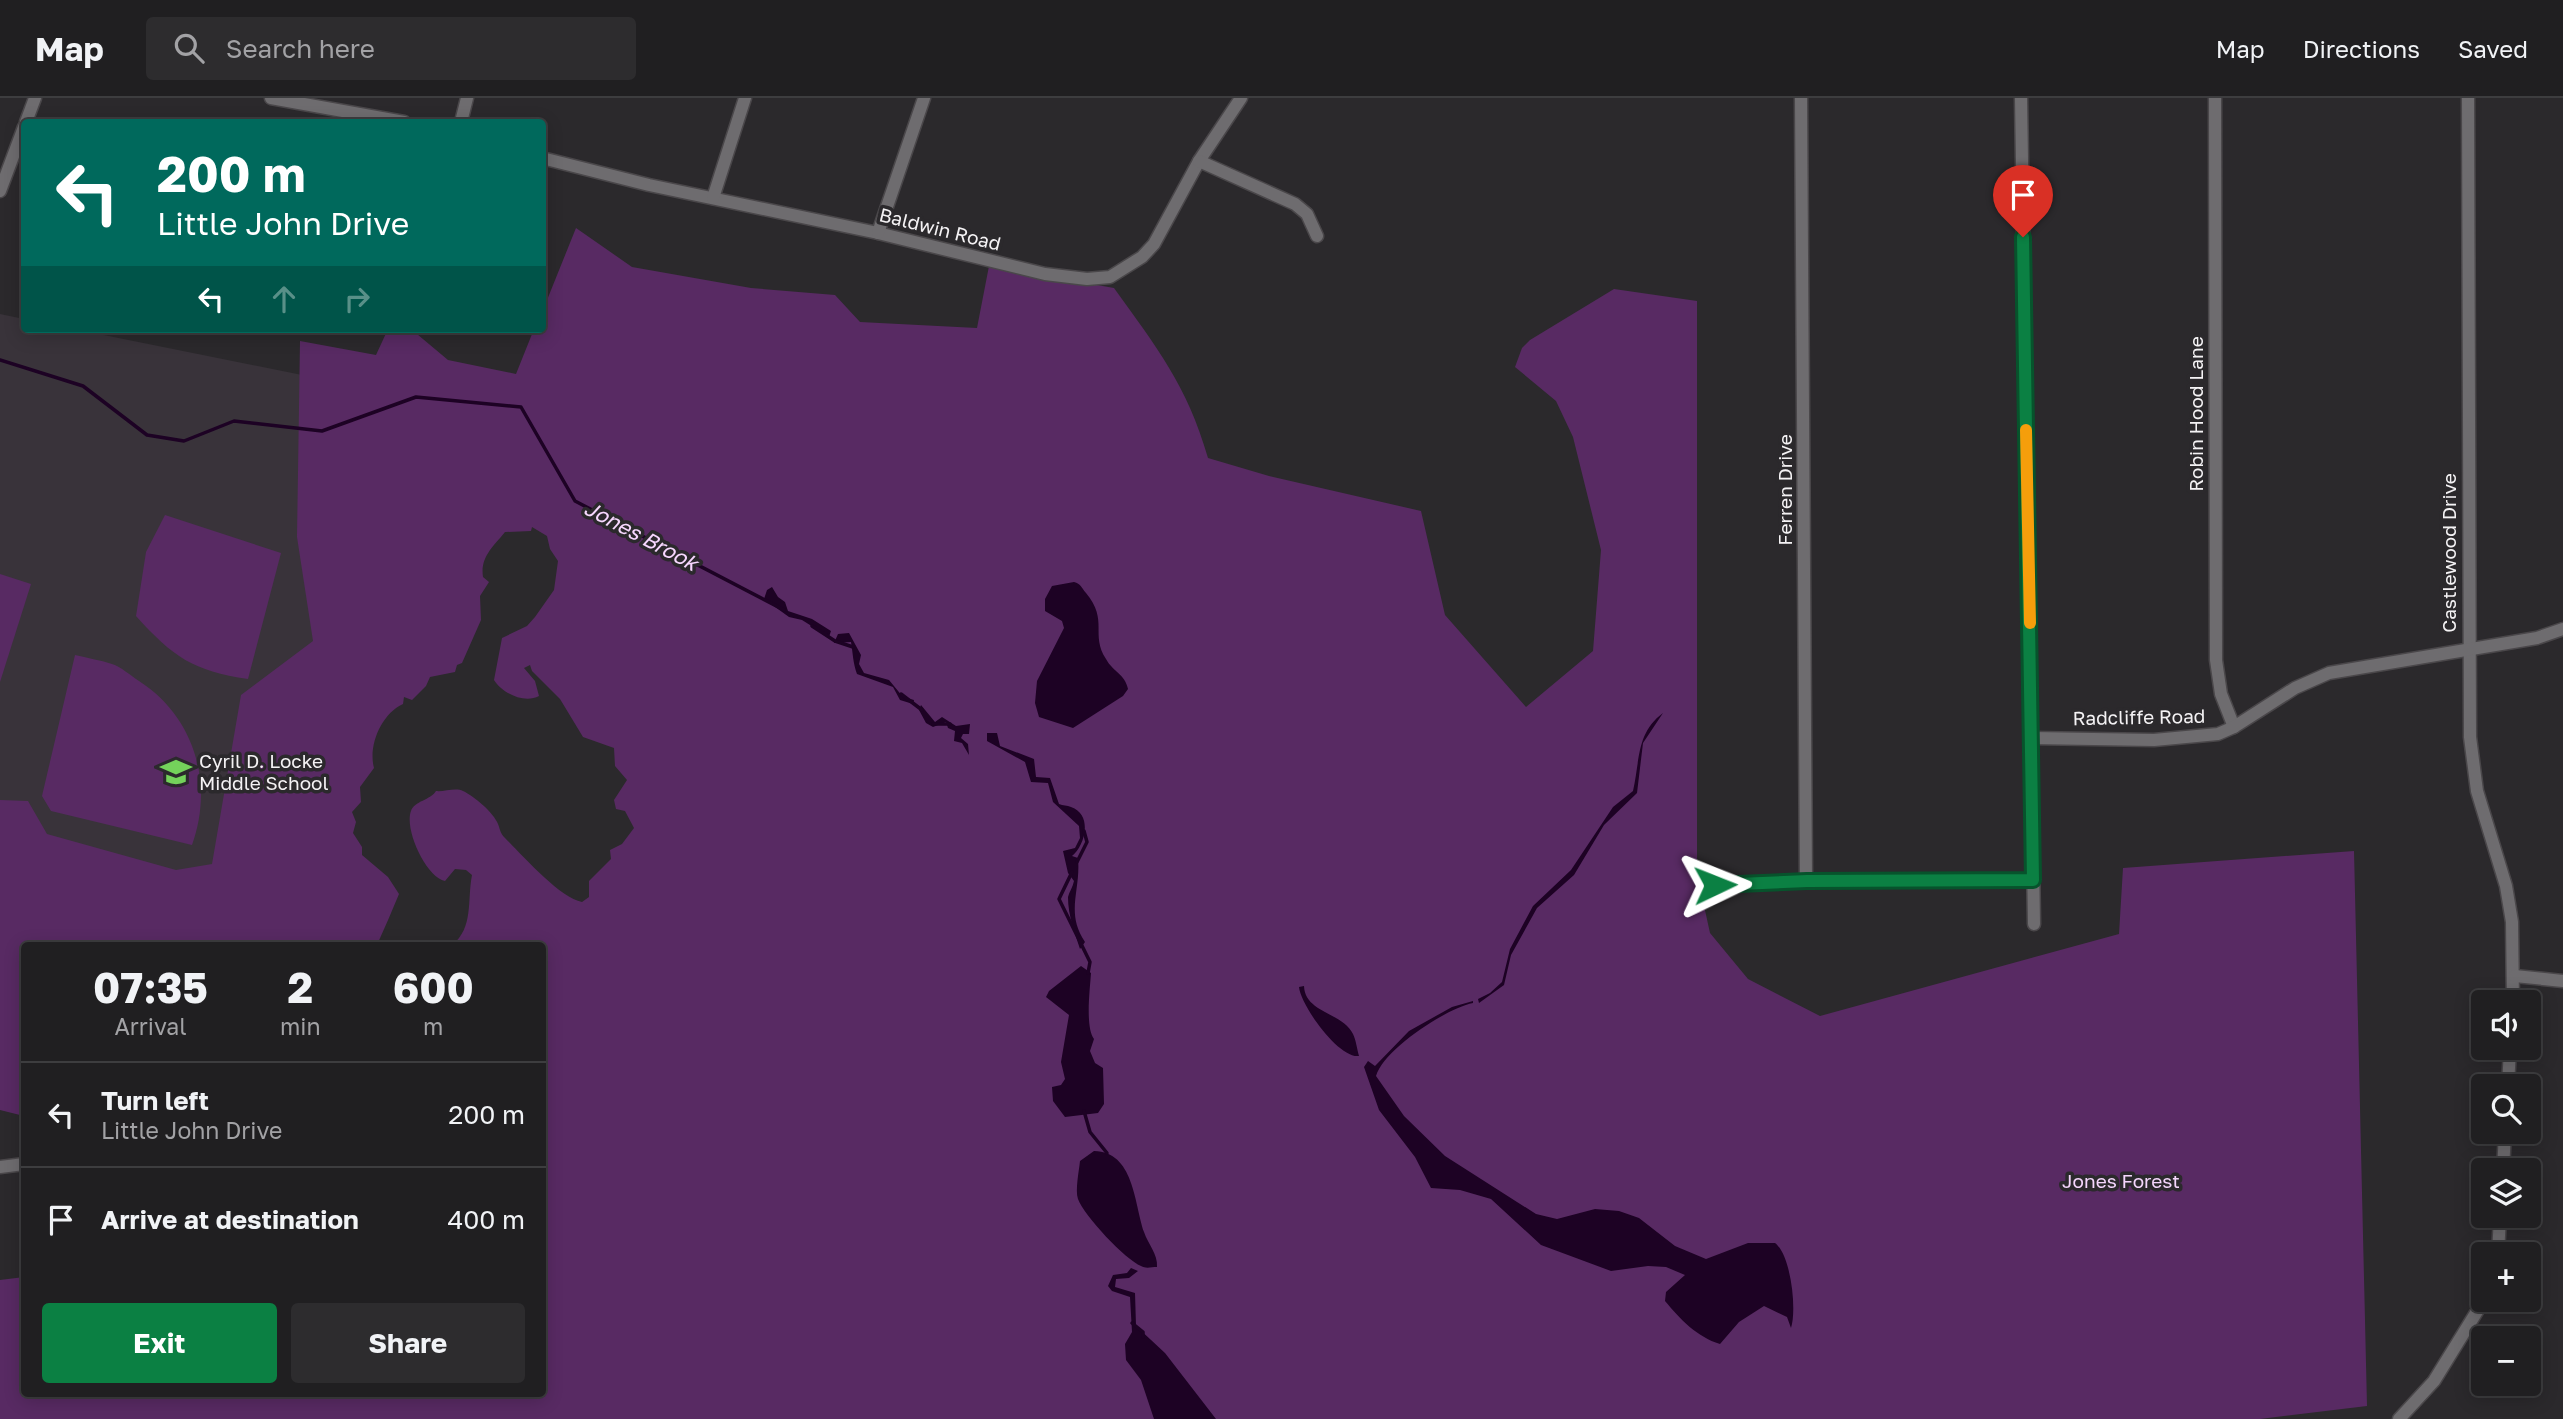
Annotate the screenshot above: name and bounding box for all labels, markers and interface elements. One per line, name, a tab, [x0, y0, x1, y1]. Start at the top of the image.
search box	[146, 17, 636, 80]
text: Map	[35, 29, 104, 68]
icon: search	[170, 29, 208, 67]
text: Search here	[226, 33, 375, 64]
text: Map	[2216, 34, 2265, 63]
text: Directions	[2303, 34, 2420, 63]
text: Saved	[2458, 34, 2528, 63]
text: 200 m	[157, 144, 306, 203]
icon: left	[42, 147, 133, 238]
pin	[1993, 165, 2053, 237]
icon: arrive	[2004, 176, 2042, 214]
street label: Baldwin Road	[877, 202, 1003, 255]
text: Little John Drive	[157, 204, 409, 242]
icon: left	[192, 280, 230, 318]
icon: ahead	[265, 280, 303, 318]
icon: right	[338, 280, 376, 318]
street label: Robin Hood Lane	[2184, 336, 2207, 492]
street label: Ferren Drive	[1773, 434, 1796, 546]
street label: Castlewood Drive	[2437, 473, 2460, 633]
water label: Jones Brook	[580, 494, 705, 577]
street label: Radcliffe Road	[2072, 704, 2206, 729]
place label: Cyril D. Locke Middle School	[199, 749, 329, 794]
school or university icon: Cyril D. Locke Middle School	[159, 755, 193, 789]
position arrow	[1678, 848, 1752, 922]
text: 07:35	[93, 962, 208, 1012]
text: 2	[287, 962, 313, 1012]
text: 600	[393, 962, 474, 1012]
map controls	[2471, 990, 2541, 1396]
button: sound	[2471, 990, 2541, 1060]
text: Arrival	[114, 1012, 187, 1040]
text: min	[280, 1012, 321, 1040]
text: m	[423, 1012, 443, 1040]
button: search	[2471, 1074, 2541, 1144]
text: Turn left	[101, 1085, 209, 1116]
icon: left	[42, 1096, 80, 1134]
text: 200 m	[448, 1099, 525, 1130]
text: Little John Drive	[101, 1116, 282, 1144]
button: layers	[2471, 1158, 2541, 1228]
park label: Jones Forest	[2062, 1169, 2180, 1192]
icon: arrive	[42, 1201, 80, 1239]
text: Arrive at destination	[101, 1204, 359, 1235]
text: 400 m	[447, 1204, 525, 1235]
button: +	[2471, 1242, 2541, 1312]
button: Exit	[42, 1303, 277, 1383]
button: Share	[291, 1303, 525, 1383]
button: −	[2471, 1326, 2541, 1396]

